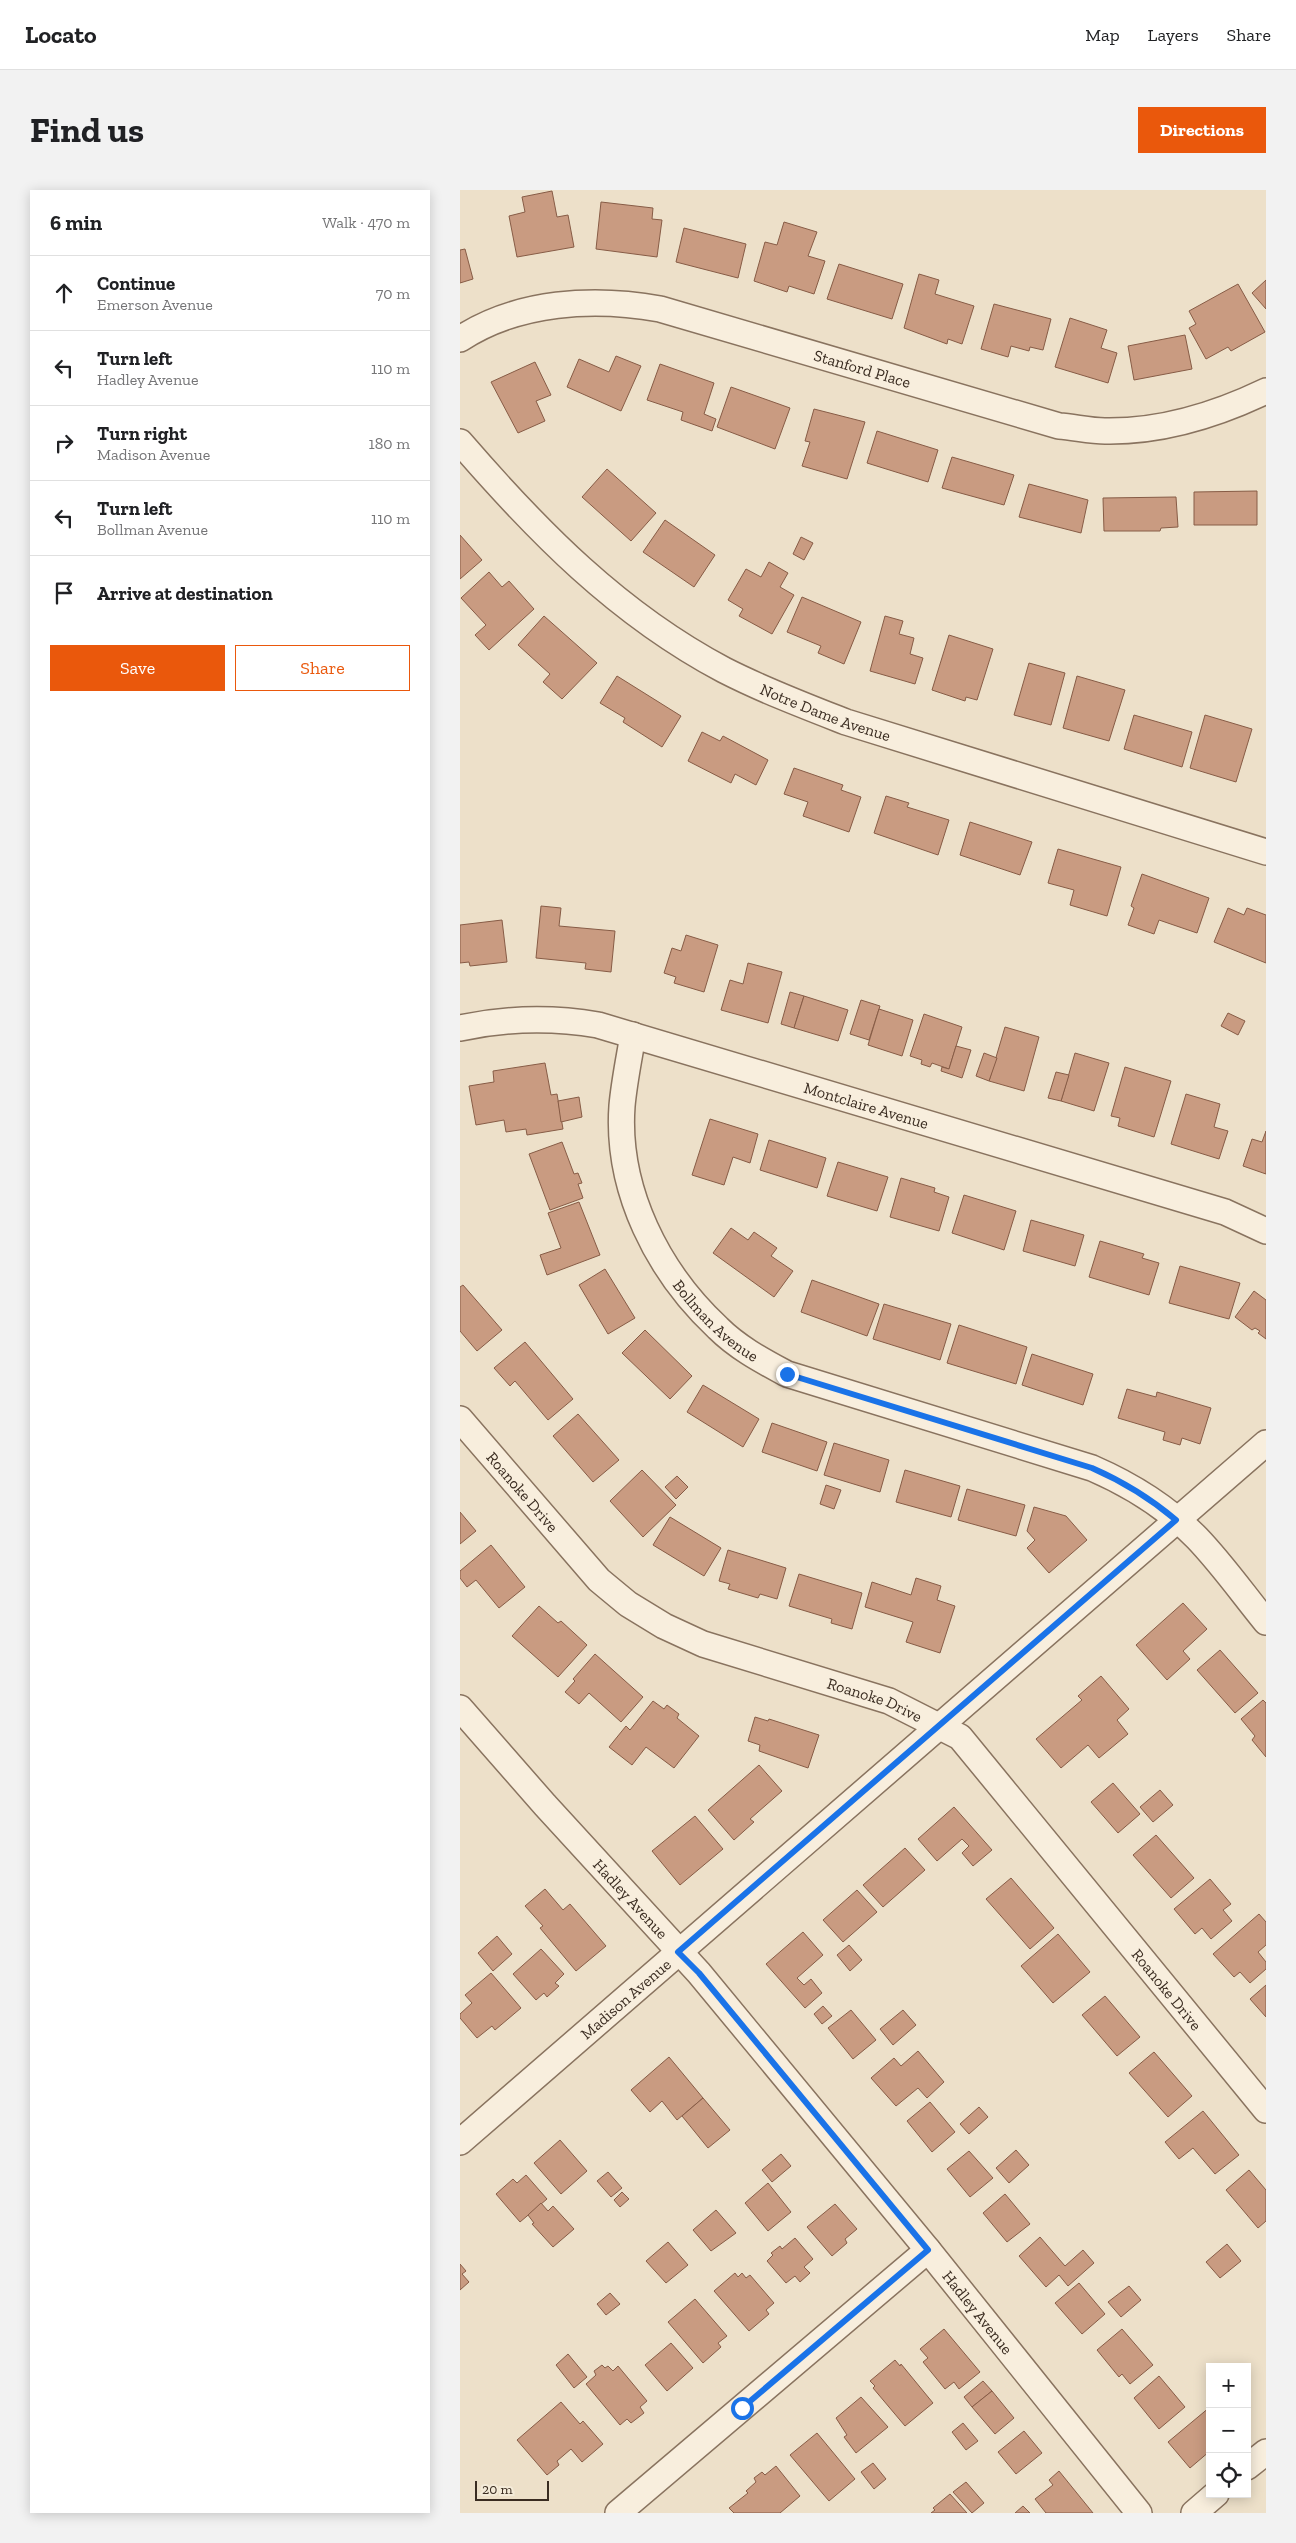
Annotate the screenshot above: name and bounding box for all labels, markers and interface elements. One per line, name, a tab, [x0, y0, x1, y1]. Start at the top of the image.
text: Locato	[25, 20, 97, 49]
text: Map	[1085, 24, 1120, 46]
text: Layers	[1148, 24, 1199, 46]
text: Share	[1227, 24, 1271, 46]
button: Directions	[1138, 107, 1266, 153]
text: Find us	[30, 109, 144, 151]
text: 6 min	[50, 210, 102, 235]
text: Walk · 470 m	[322, 213, 410, 232]
text: Continue	[97, 272, 175, 295]
icon: ahead	[50, 279, 78, 307]
text: 70 m	[376, 284, 410, 303]
text: Emerson Avenue	[97, 295, 213, 314]
street label: Stanford Place	[812, 346, 913, 392]
text: Turn left	[97, 347, 172, 370]
icon: left	[50, 354, 78, 382]
text: 110 m	[371, 359, 410, 378]
text: Hadley Avenue	[97, 370, 199, 389]
text: Turn right	[97, 422, 187, 445]
icon: right	[50, 429, 78, 457]
text: 180 m	[369, 434, 410, 453]
text: Madison Avenue	[97, 445, 210, 464]
text: Turn left	[97, 497, 172, 520]
icon: left	[50, 504, 78, 532]
text: 110 m	[371, 509, 410, 528]
text: Bollman Avenue	[97, 520, 208, 539]
icon: arrive	[50, 579, 78, 607]
text: Arrive at destination	[97, 582, 273, 605]
button: Save	[50, 645, 225, 691]
button: Share	[235, 645, 410, 691]
street label: Notre Dame Avenue	[757, 679, 893, 745]
street label: Montclaire Avenue	[802, 1078, 931, 1133]
street label: Bollman Avenue	[669, 1276, 762, 1366]
route end	[776, 1363, 799, 1386]
street label: Roanoke Drive	[483, 1448, 562, 1536]
street label: Roanoke Drive	[825, 1674, 925, 1726]
street label: Hadley Avenue	[589, 1855, 672, 1943]
street label: Roanoke Drive	[1128, 1945, 1206, 2034]
street label: Madison Avenue	[577, 1955, 675, 2043]
street label: Hadley Avenue	[938, 2267, 1017, 2358]
map controls	[1206, 2363, 1251, 2498]
button: +	[1206, 2363, 1251, 2408]
route start	[731, 2397, 754, 2420]
button: −	[1206, 2408, 1251, 2453]
button: locate	[1206, 2453, 1251, 2498]
scale bar	[475, 2478, 549, 2501]
text: 20 m	[482, 2481, 513, 2498]

